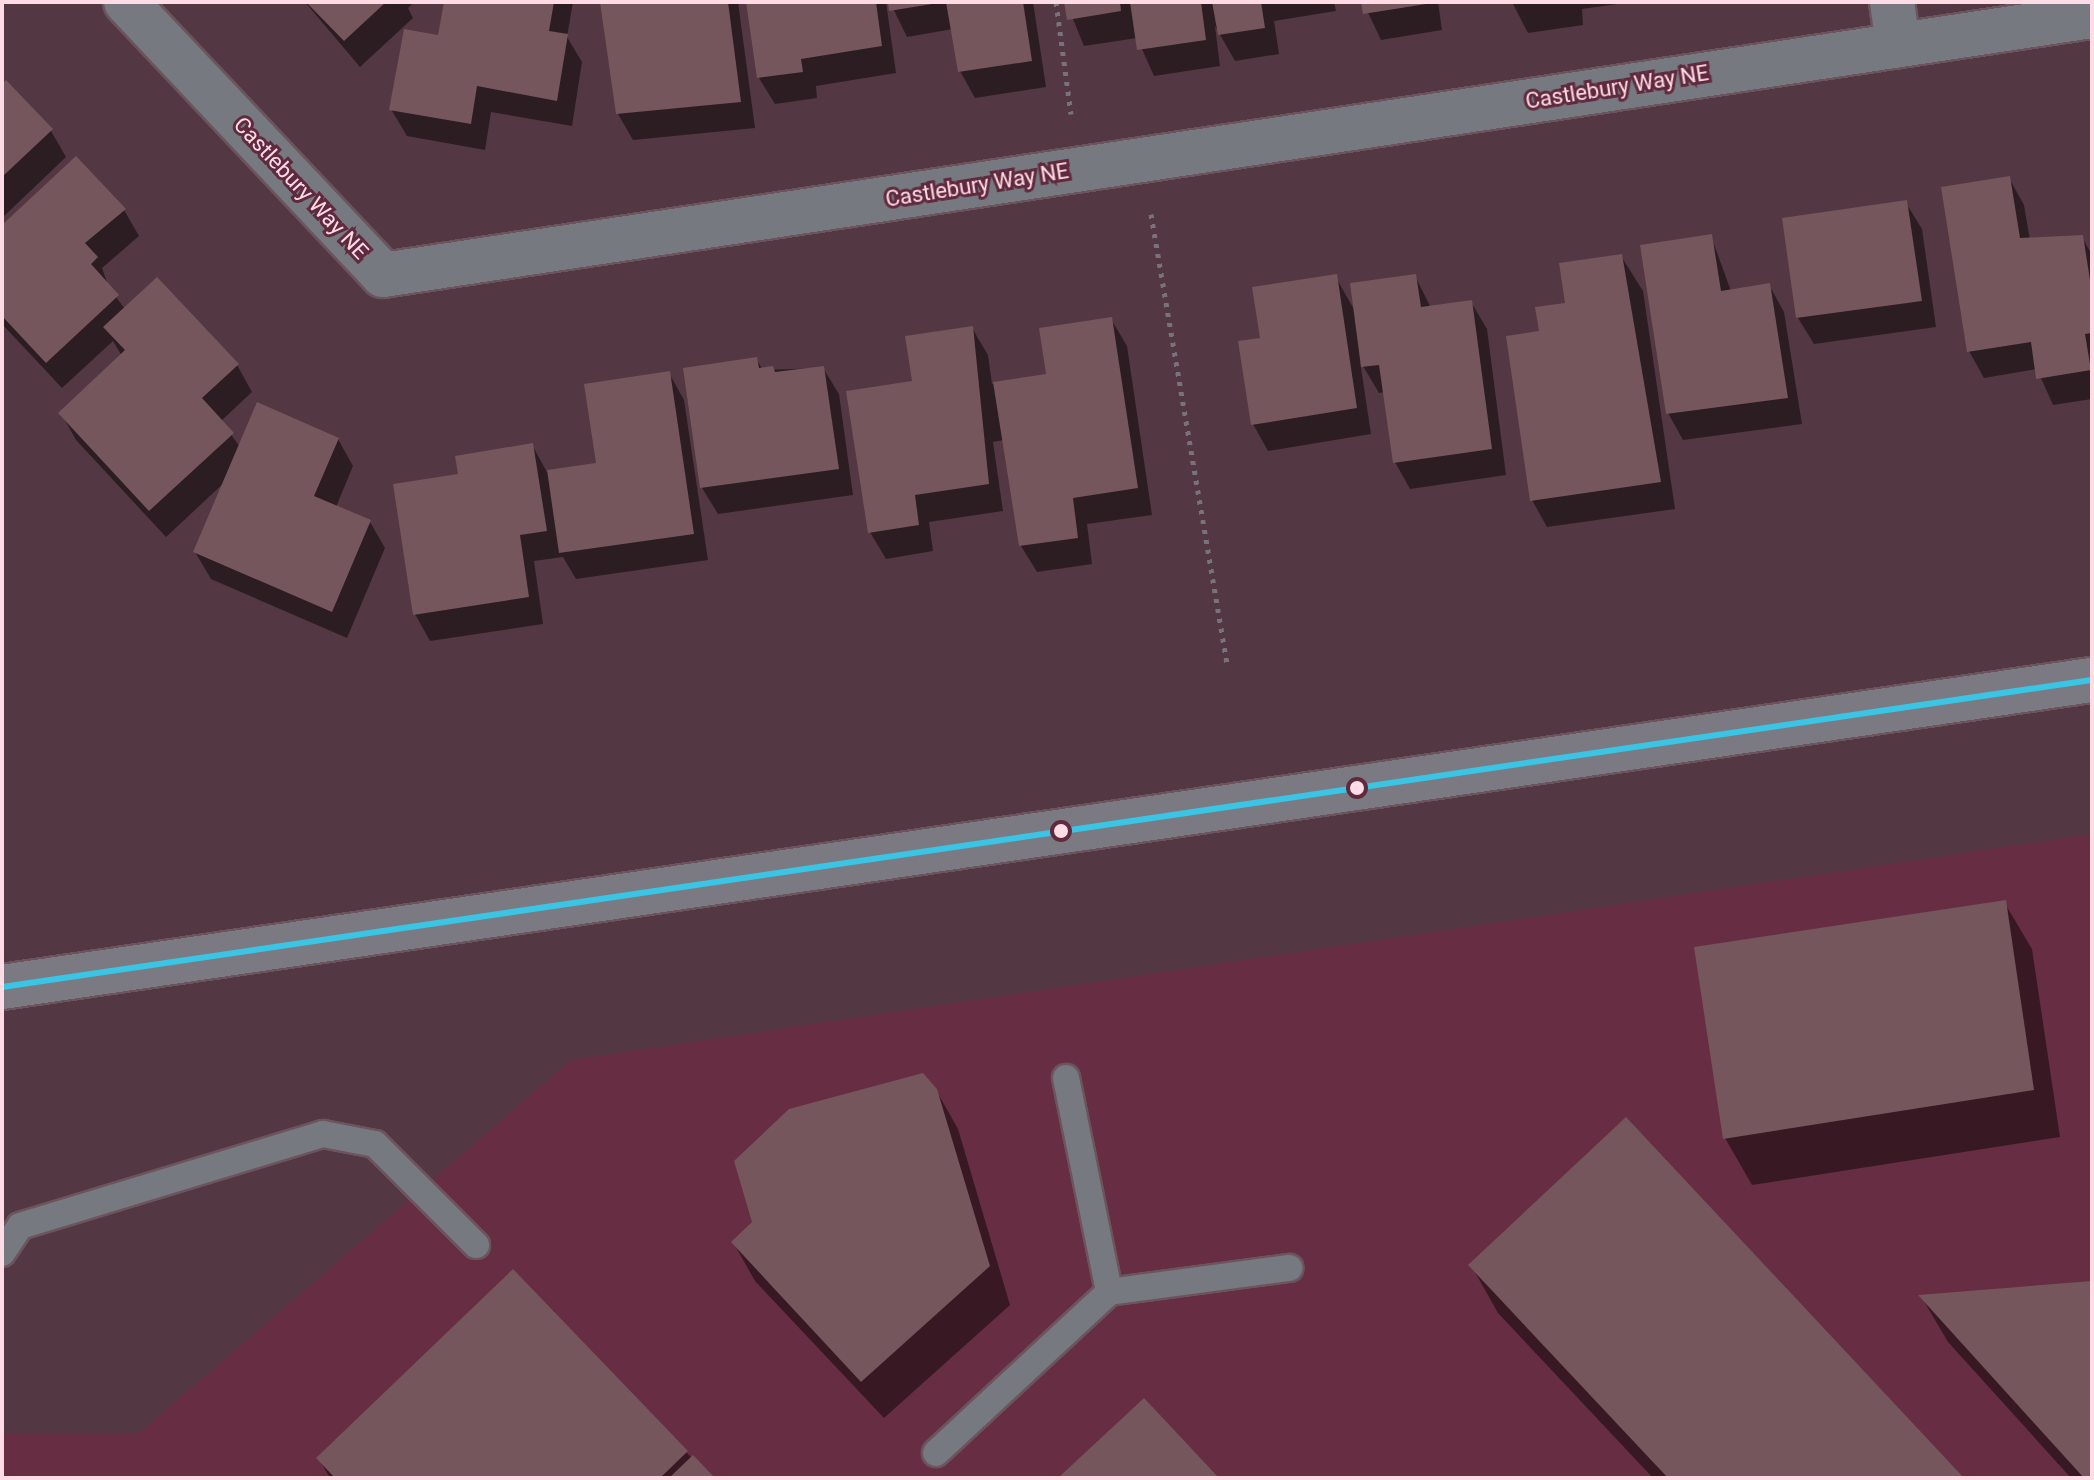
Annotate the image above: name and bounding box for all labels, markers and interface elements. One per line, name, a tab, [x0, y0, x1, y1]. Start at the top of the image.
street label: Castlebury Way NE	[1524, 60, 1710, 114]
street label: Castlebury Way NE	[228, 111, 374, 265]
street label: Castlebury Way NE	[884, 158, 1070, 212]
unlabelled marker	[1349, 780, 1365, 796]
unlabelled marker	[1053, 823, 1069, 839]

